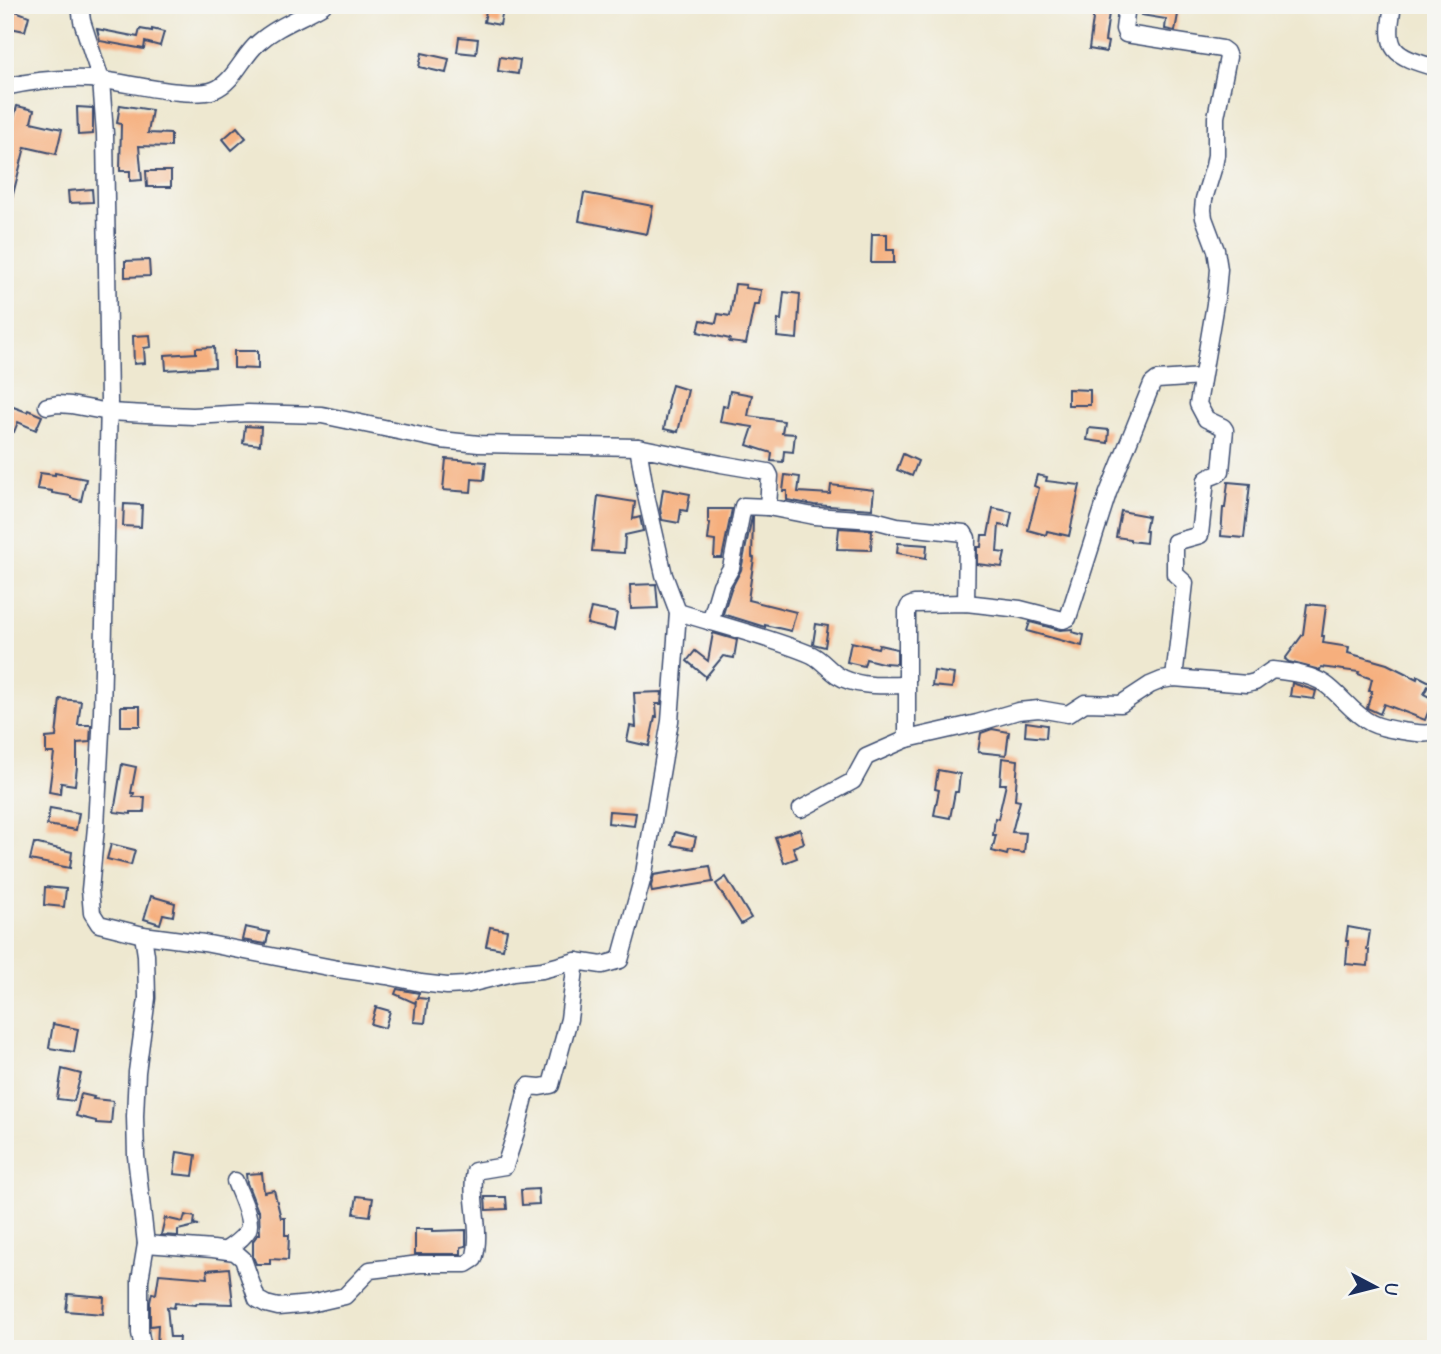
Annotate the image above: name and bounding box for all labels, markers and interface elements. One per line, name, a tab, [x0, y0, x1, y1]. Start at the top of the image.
north arrow	[1340, 1252, 1410, 1322]
text: U	[1379, 1281, 1403, 1297]

